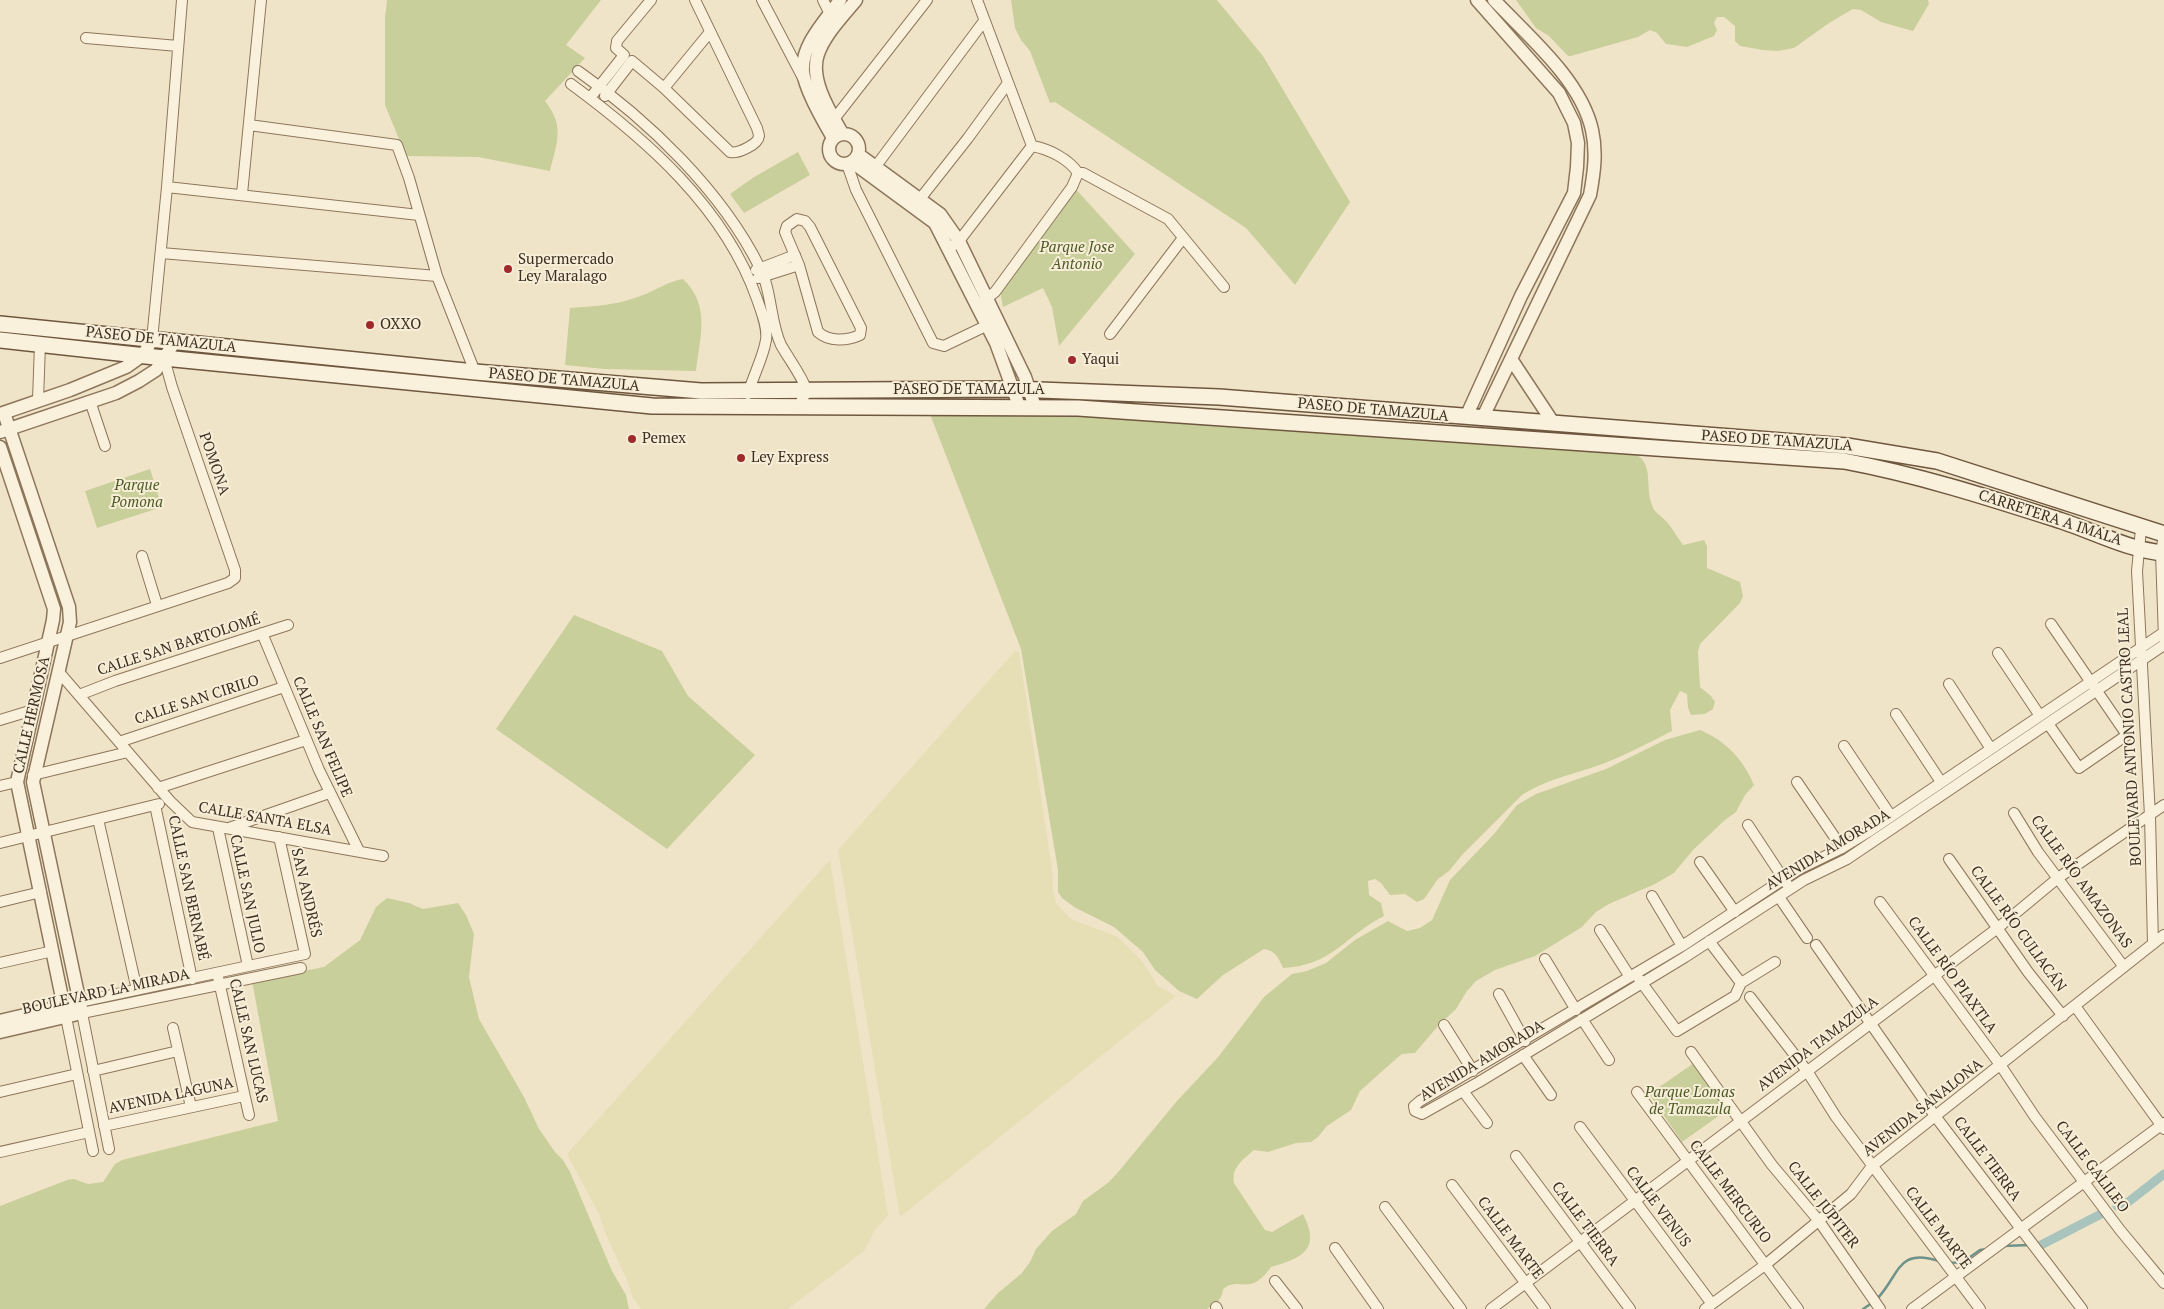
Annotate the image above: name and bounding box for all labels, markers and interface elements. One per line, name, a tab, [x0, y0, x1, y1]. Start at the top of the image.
park label: Parque Jose Antonio	[1040, 239, 1114, 274]
place label: Supermercado Ley Maralago	[518, 251, 614, 286]
marker: Supermercado Ley Maralago	[502, 263, 514, 275]
place label: OXXO	[380, 316, 421, 334]
marker: OXXO	[364, 319, 376, 331]
street label: PASEO DE TAMAZULA	[85, 323, 237, 357]
place label: Yaqui	[1082, 351, 1119, 369]
marker: Yaqui	[1066, 354, 1078, 366]
street label: PASEO DE TAMAZULA	[488, 364, 640, 396]
street label: PASEO DE TAMAZULA	[893, 381, 1045, 399]
street label: PASEO DE TAMAZULA	[1297, 394, 1449, 426]
street label: PASEO DE TAMAZULA	[1701, 427, 1853, 455]
street label: POMONA	[195, 430, 233, 498]
place label: Pemex	[642, 430, 686, 448]
marker: Pemex	[626, 433, 638, 445]
place label: Ley Express	[751, 449, 829, 467]
marker: Ley Express	[735, 452, 747, 464]
park label: Parque Pomona	[111, 477, 163, 512]
street label: CARRETERA A IMALA	[1976, 486, 2124, 550]
street label: BOULEVARD ANTONIO CASTRO LEAL	[2114, 607, 2146, 867]
street label: CALLE SAN BARTOLOMÉ	[95, 610, 263, 680]
street label: CALLE HERMOSA	[10, 655, 54, 775]
street label: CALLE SAN CIRILO	[132, 671, 262, 729]
street label: CALLE SAN FELIPE	[288, 674, 356, 800]
street label: CALLE SANTA ELSA	[197, 798, 333, 840]
street label: AVENIDA AMORADA	[1763, 806, 1893, 894]
street label: CALLE RÍO AMAZONAS	[2027, 812, 2135, 952]
street label: CALLE SAN BERNABÉ	[164, 814, 212, 962]
street label: CALLE SAN JULIO	[226, 833, 268, 955]
street label: SAN ANDRÉS	[287, 847, 325, 939]
street label: CALLE RÍO CULIACÁN	[1966, 863, 2070, 995]
street label: CALLE RÍO PIAXTLA	[1904, 913, 2000, 1037]
street label: BOULEVARD LA MIRADA	[21, 965, 191, 1019]
street label: CALLE SAN LUCAS	[225, 977, 271, 1105]
street label: AVENIDA TAMAZULA	[1754, 993, 1882, 1095]
street label: AVENIDA AMORADA	[1417, 1017, 1547, 1105]
street label: AVENIDA SANALONA	[1859, 1056, 1987, 1160]
street label: AVENIDA LAGUNA	[107, 1074, 235, 1118]
park label: Parque Lomas de Tamazula	[1645, 1084, 1735, 1119]
street label: CALLE TIERRA	[1949, 1113, 2025, 1205]
street label: CALLE GALILEO	[2052, 1117, 2132, 1217]
street label: CALLE MERCURIO	[1685, 1137, 1775, 1247]
street label: CALLE JÚPITER	[1783, 1158, 1863, 1252]
street label: CALLE VENUS	[1622, 1163, 1694, 1251]
street label: CALLE TIERRA	[1547, 1178, 1623, 1270]
street label: CALLE MARTE	[1901, 1183, 1975, 1273]
street label: CALLE MARTE	[1473, 1193, 1547, 1283]

